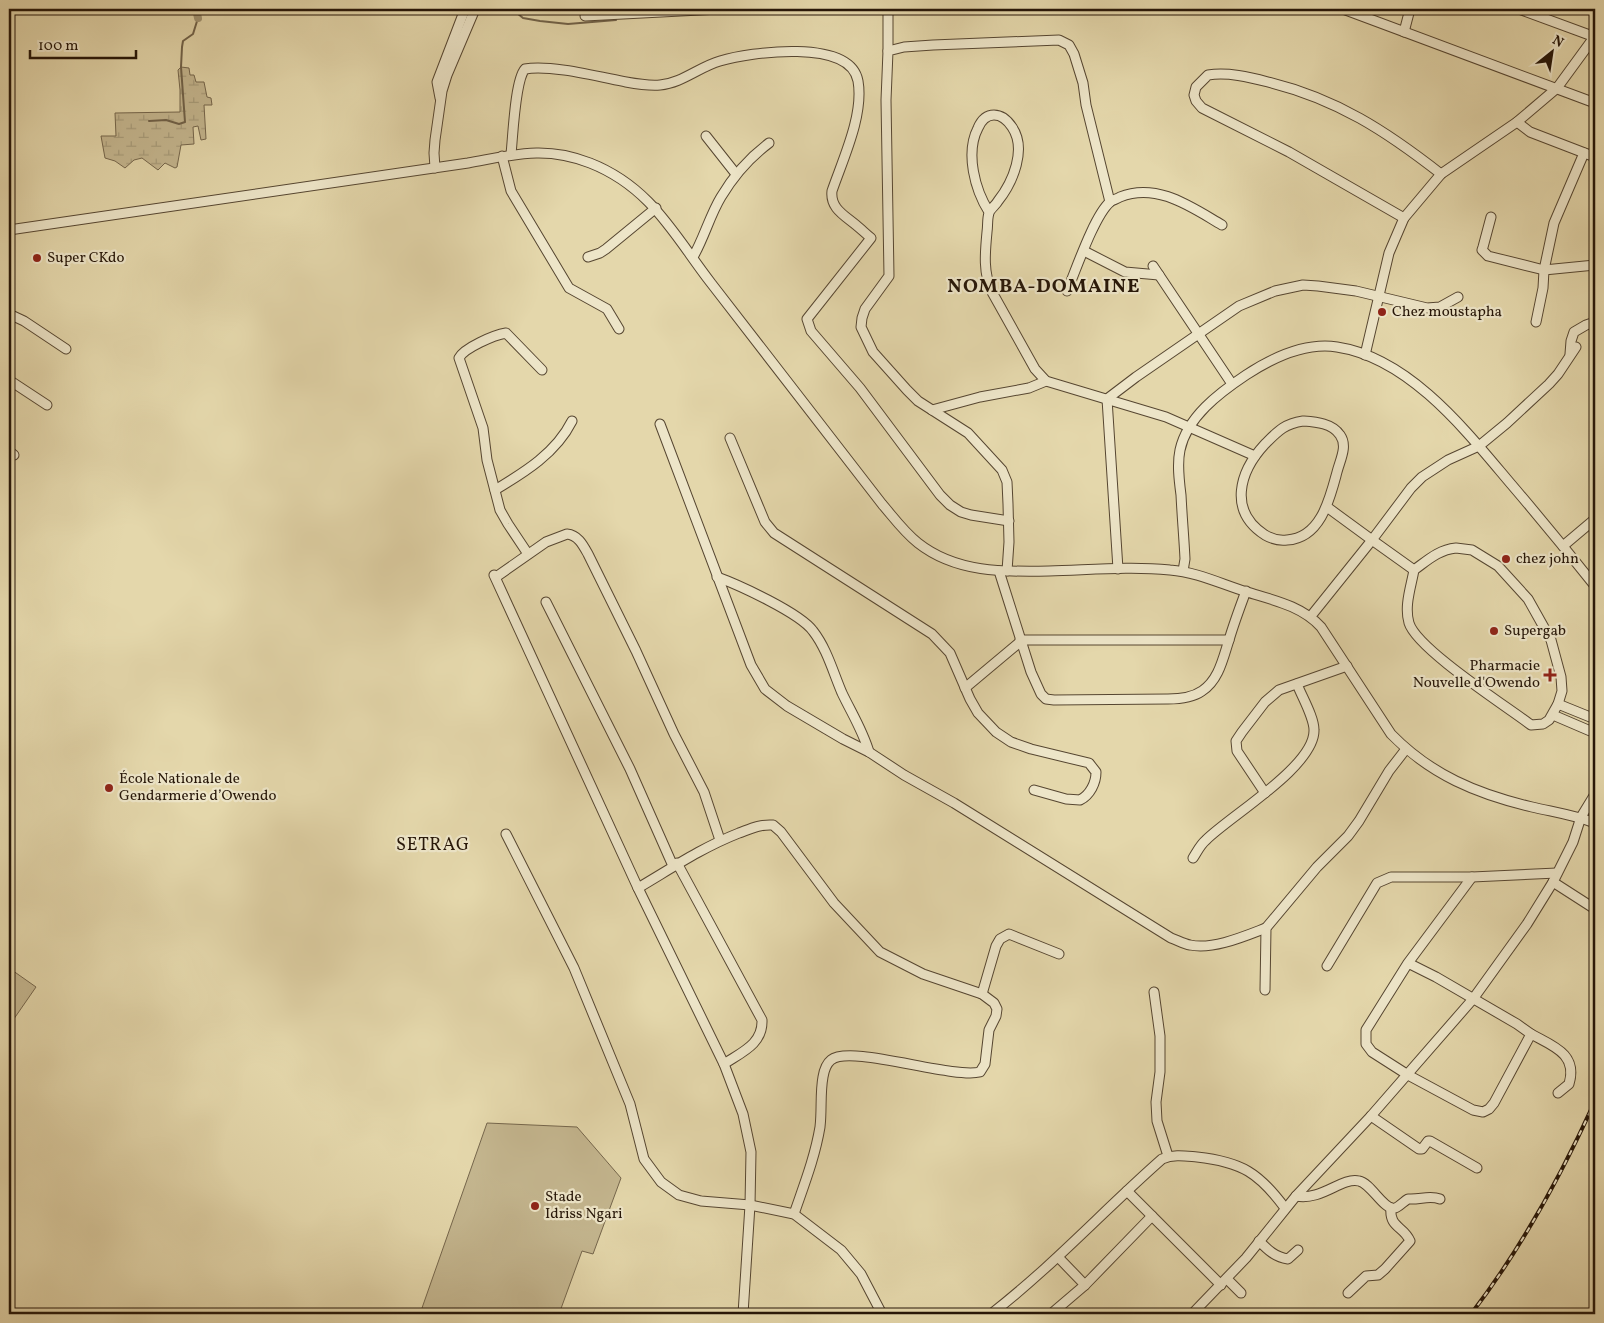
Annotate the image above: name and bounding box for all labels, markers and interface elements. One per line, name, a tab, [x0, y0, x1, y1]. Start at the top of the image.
scale bar	[30, 28, 136, 60]
north arrow	[1526, 28, 1576, 78]
text: N	[1549, 31, 1567, 53]
text: 100 m	[38, 36, 78, 57]
place label: Super CKdo	[47, 248, 125, 269]
marker: Super CKdo	[31, 252, 43, 264]
district label: NOMBA-DOMAINE	[947, 273, 1141, 301]
place label: Chez moustapha	[1392, 302, 1502, 323]
marker: Chez moustapha	[1376, 306, 1388, 318]
place label: chez john	[1516, 549, 1579, 570]
marker: chez john	[1500, 553, 1512, 565]
place label: Supergab	[1504, 621, 1566, 642]
marker: Supergab	[1488, 625, 1500, 637]
place label: Pharmacie Nouvelle d'Owendo	[1413, 656, 1540, 694]
marker: Pharmacie Nouvelle d'Owendo	[1544, 669, 1556, 681]
place label: École Nationale de Gendarmerie d’Owendo	[119, 769, 276, 807]
marker: École Nationale de Gendarmerie d’Owendo	[103, 782, 115, 794]
district label: SETRAG	[396, 833, 470, 858]
place label: Stade Idriss Ngari	[545, 1187, 622, 1225]
marker: Stade Idriss Ngari	[529, 1200, 541, 1212]

